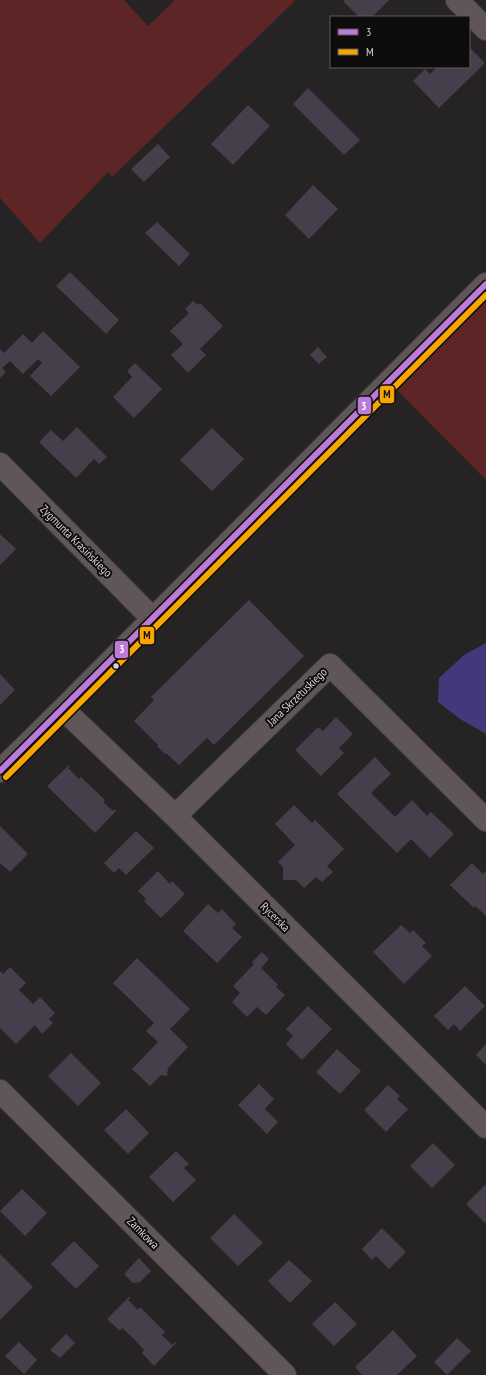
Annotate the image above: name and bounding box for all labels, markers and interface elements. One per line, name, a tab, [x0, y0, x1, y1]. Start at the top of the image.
legend	[330, 16, 470, 68]
text: 3	[366, 24, 371, 39]
text: M	[366, 44, 374, 59]
line badge: M	[379, 385, 395, 404]
text: M	[383, 387, 391, 401]
line badge: 3	[357, 396, 372, 415]
text: 3	[361, 399, 367, 413]
street label: Zygmunta Krasińskiego	[37, 501, 116, 580]
line badge: M	[139, 626, 155, 645]
text: M	[143, 628, 151, 642]
line badge: 3	[114, 640, 129, 659]
text: 3	[119, 642, 125, 656]
unlabelled marker	[111, 661, 121, 671]
street label: Jana Skrzetuskiego	[263, 664, 330, 730]
street label: Rycerska	[257, 899, 293, 935]
street label: Zamkowa	[124, 1213, 163, 1252]

